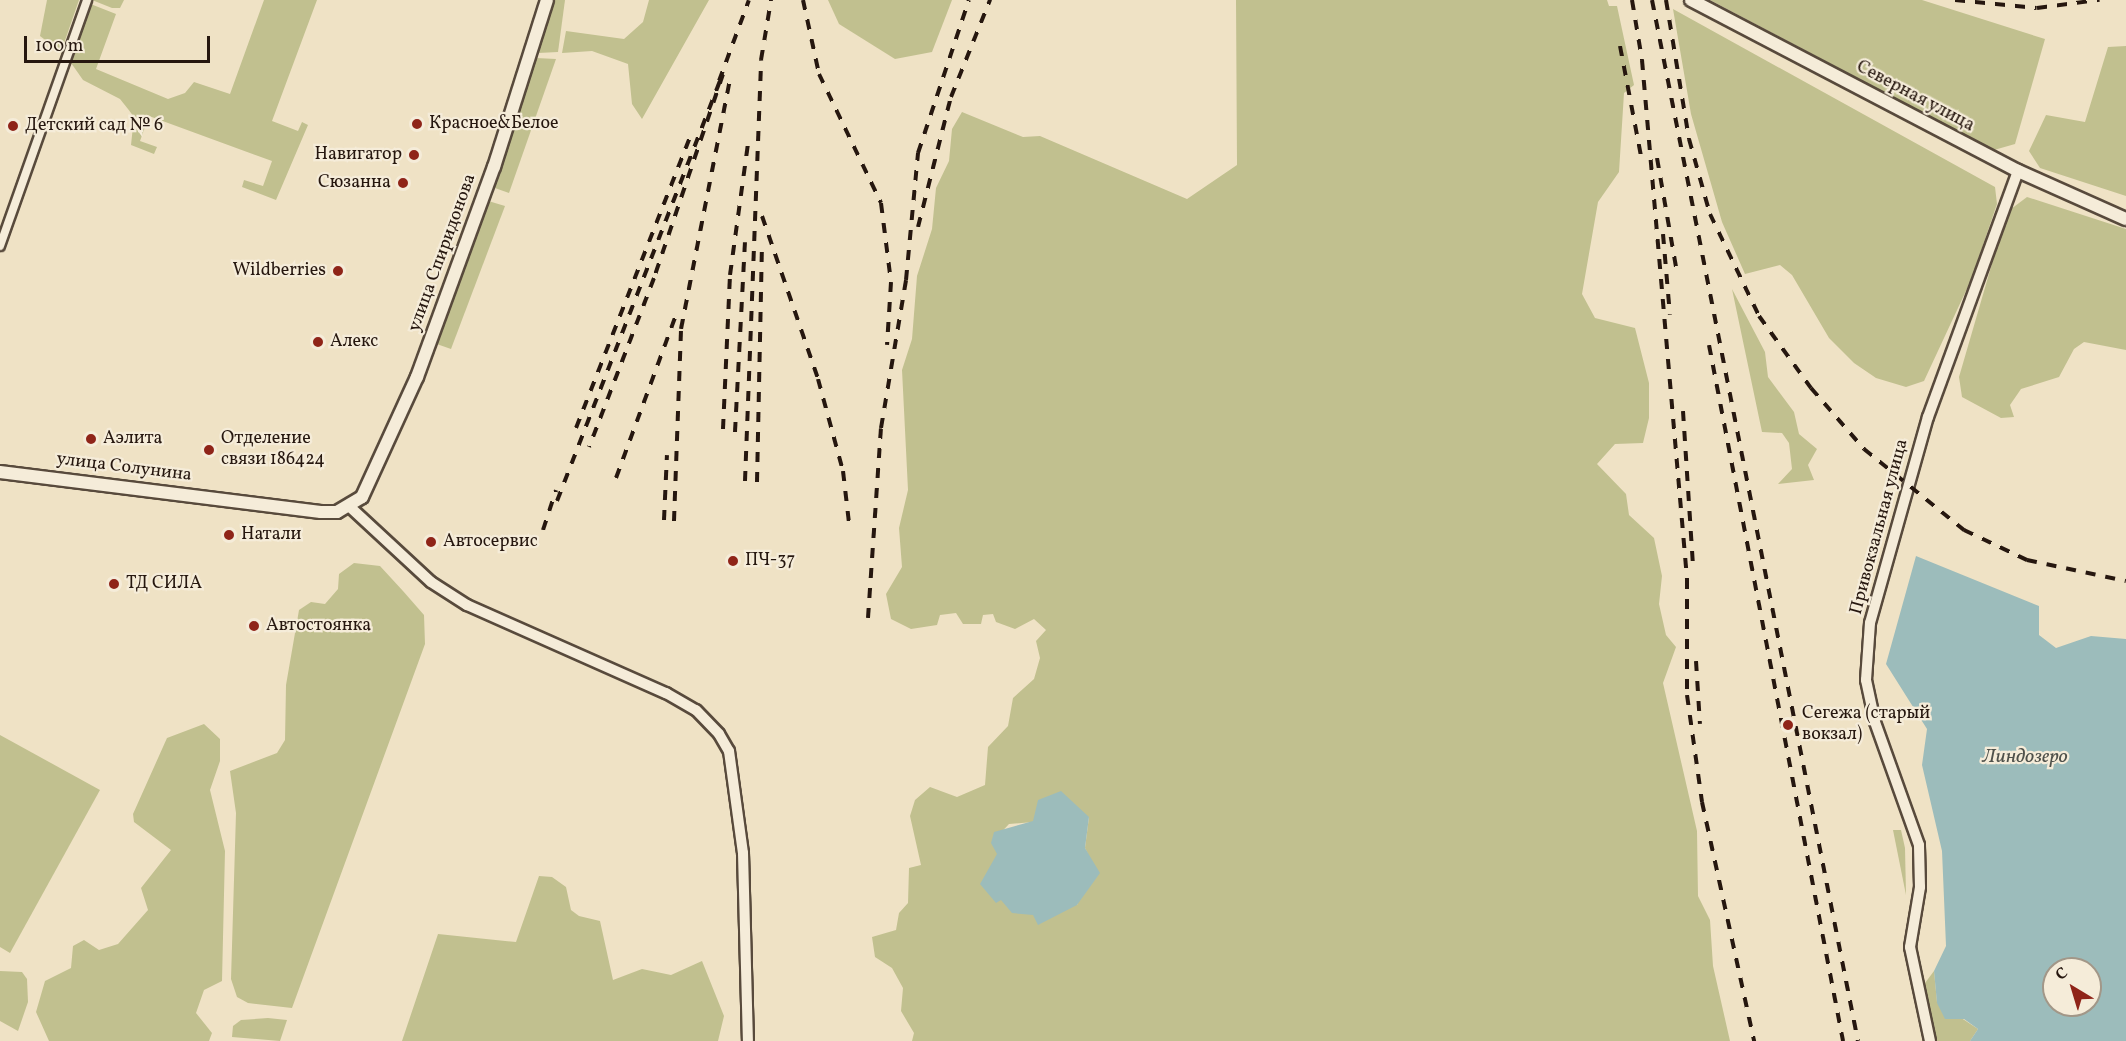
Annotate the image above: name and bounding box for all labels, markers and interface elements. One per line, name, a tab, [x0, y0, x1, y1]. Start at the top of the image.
scale bar	[27, 24, 213, 62]
text: 100 m	[35, 34, 84, 59]
street label: Северная улица	[1852, 57, 1978, 137]
place label: Красное&Белое	[429, 113, 559, 135]
place label: Детский сад № 6	[25, 115, 163, 137]
marker: Красное&Белое	[410, 117, 424, 131]
marker: Детский сад № 6	[6, 119, 20, 133]
place label: Навигатор	[314, 144, 402, 166]
marker: Навигатор	[407, 148, 421, 162]
street label: улица Спиридонова	[404, 171, 482, 335]
place label: Сюзанна	[318, 172, 391, 194]
marker: Сюзанна	[396, 176, 410, 190]
place label: Wildberries	[232, 260, 326, 282]
marker: Wildberries	[331, 264, 345, 278]
place label: Алекс	[330, 331, 378, 353]
marker: Алекс	[311, 335, 325, 349]
place label: Аэлита	[103, 428, 163, 450]
place label: Отделение связи 186424	[221, 429, 325, 472]
marker: Аэлита	[84, 432, 98, 446]
street label: Привокзальная улица	[1846, 437, 1914, 617]
marker: Отделение связи 186424	[202, 443, 216, 457]
street label: улица Солунина	[55, 449, 193, 487]
place label: Натали	[241, 524, 301, 546]
marker: Натали	[222, 528, 236, 542]
place label: Автосервис	[443, 531, 538, 553]
marker: Автосервис	[424, 535, 438, 549]
place label: ПЧ-37	[745, 550, 795, 572]
marker: ПЧ-37	[726, 554, 740, 568]
place label: ТД СИЛА	[126, 573, 202, 595]
marker: ТД СИЛА	[107, 577, 121, 591]
place label: Автостоянка	[266, 615, 371, 637]
marker: Автостоянка	[247, 619, 261, 633]
place label: Сегежа (старый вокзал)	[1802, 704, 1930, 746]
marker: Сегежа (старый вокзал)	[1779, 716, 1797, 734]
water label: Линдозеро	[1982, 745, 2068, 769]
north arrow	[2042, 957, 2102, 1017]
text: С	[2051, 963, 2073, 986]

